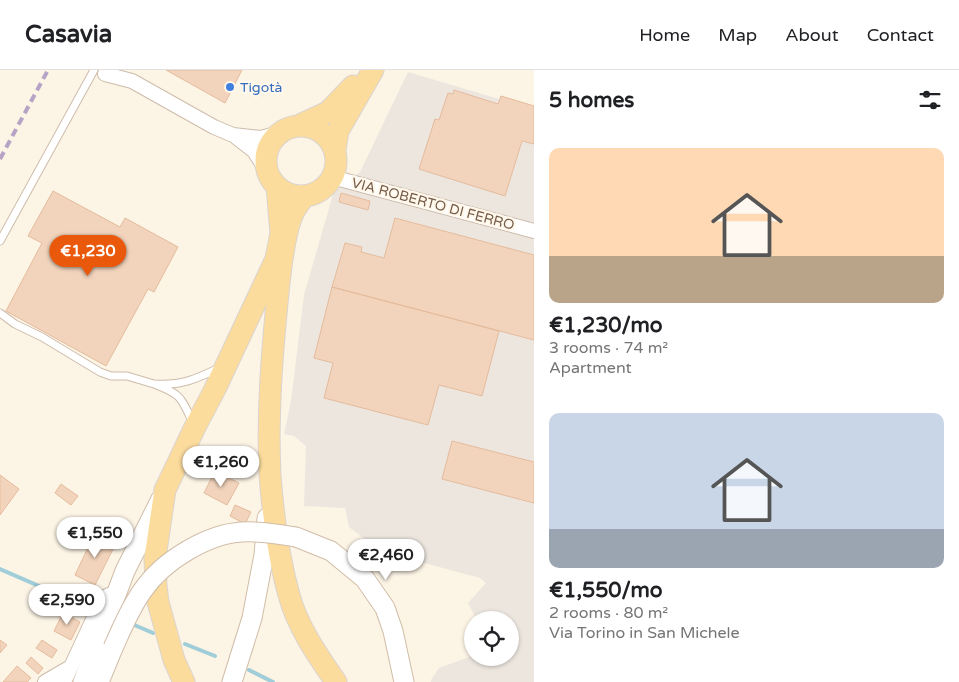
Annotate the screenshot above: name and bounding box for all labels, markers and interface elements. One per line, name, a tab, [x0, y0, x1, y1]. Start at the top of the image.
text: Casavia	[25, 20, 112, 49]
text: Home	[639, 24, 690, 46]
text: Map	[718, 24, 757, 46]
text: About	[785, 24, 839, 46]
text: Contact	[867, 24, 934, 46]
place label: Tigotà	[240, 79, 282, 96]
marker: Tigotà	[224, 81, 236, 93]
icon: filters	[916, 86, 944, 114]
text: 5 homes	[549, 88, 634, 113]
street label: VIA ROBERTO DI FERRO	[350, 174, 516, 234]
icon: home	[702, 180, 792, 270]
pin: €1,230	[47, 234, 129, 277]
text: €1,230	[60, 241, 116, 261]
text: €1,230/mo	[549, 313, 663, 338]
text: 3 rooms · 74 m²	[549, 338, 668, 358]
text: Apartment	[549, 358, 632, 378]
icon: home	[702, 445, 792, 535]
pin: €1,260	[180, 446, 262, 488]
text: €1,260	[193, 452, 249, 472]
pin: €1,550	[54, 516, 136, 559]
text: €1,550	[67, 523, 123, 543]
pin: €2,460	[345, 538, 427, 581]
text: €2,460	[359, 545, 413, 565]
text: €1,550/mo	[549, 578, 663, 603]
pin: €2,590	[26, 584, 108, 626]
text: €2,590	[39, 590, 95, 610]
text: 2 rooms · 80 m²	[549, 603, 668, 623]
map controls	[464, 611, 519, 666]
button: locate	[464, 611, 519, 666]
text: Via Torino in San Michele	[549, 623, 740, 643]

